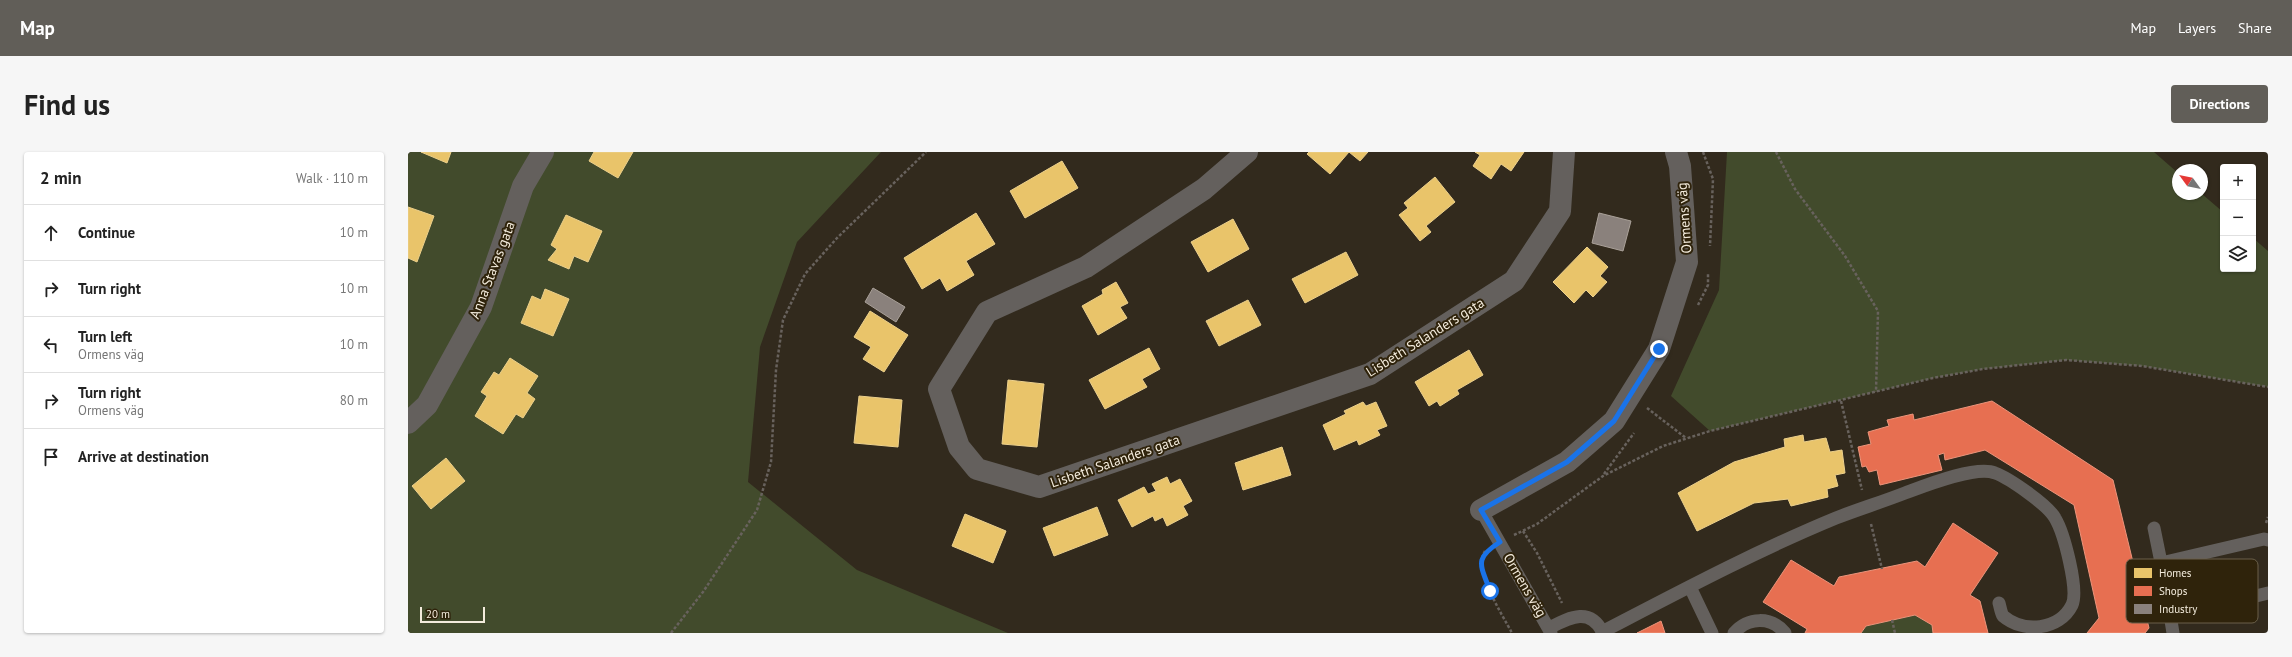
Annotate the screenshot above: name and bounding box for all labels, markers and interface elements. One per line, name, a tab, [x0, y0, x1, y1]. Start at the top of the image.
text: Map	[20, 16, 55, 40]
text: Map	[2130, 19, 2156, 37]
text: Layers	[2178, 19, 2216, 37]
text: Share	[2238, 19, 2272, 37]
button: Directions	[2171, 85, 2268, 123]
text: Find us	[24, 86, 110, 123]
north arrow	[2172, 164, 2208, 200]
map controls	[2220, 164, 2256, 272]
button: +	[2220, 164, 2256, 200]
text: 2 min	[40, 167, 81, 189]
text: Walk · 110 m	[296, 170, 368, 187]
street label: Ormens väg	[1673, 182, 1695, 254]
button: −	[2220, 200, 2256, 236]
street label: Anna Stavas gata	[465, 219, 519, 321]
icon: ahead	[40, 222, 62, 244]
text: Continue	[78, 223, 135, 242]
text: 10 m	[340, 224, 368, 241]
button: layers	[2220, 236, 2256, 272]
icon: right	[40, 278, 62, 300]
text: Turn right	[78, 279, 141, 298]
text: 10 m	[340, 280, 368, 297]
street label: Lisbeth Salanders gata	[1363, 293, 1487, 381]
text: Turn left	[78, 327, 132, 346]
icon: left	[40, 334, 62, 356]
text: 10 m	[340, 336, 368, 353]
route end	[1650, 340, 1668, 358]
text: Ormens väg	[78, 346, 144, 363]
text: Turn right	[78, 383, 141, 402]
icon: right	[40, 390, 62, 412]
text: 80 m	[340, 392, 368, 409]
text: Ormens väg	[78, 402, 144, 419]
street label: Lisbeth Salanders gata	[1048, 430, 1182, 492]
icon: arrive	[40, 446, 62, 468]
text: Arrive at destination	[78, 447, 209, 466]
street label: Ormens väg	[1499, 550, 1551, 620]
legend	[2126, 559, 2258, 623]
text: Homes	[2159, 566, 2192, 580]
route start	[1481, 582, 1499, 600]
text: Shops	[2159, 584, 2188, 598]
text: Industry	[2159, 602, 2198, 616]
scale bar	[420, 605, 485, 624]
text: 20 m	[426, 607, 450, 621]

